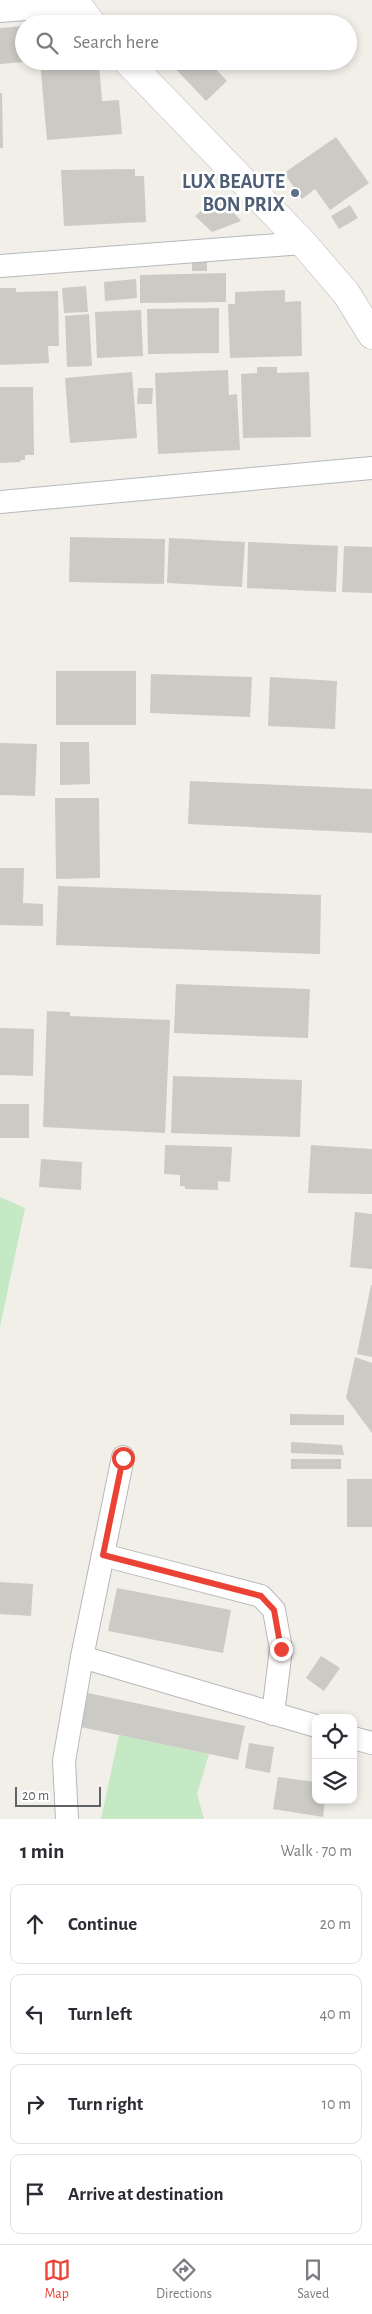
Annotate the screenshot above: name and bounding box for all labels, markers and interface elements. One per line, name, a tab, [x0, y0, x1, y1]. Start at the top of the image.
search box	[15, 15, 357, 70]
icon: search	[33, 29, 61, 57]
text: Search here	[73, 33, 159, 52]
place label: LUX BEAUTE BON PRIX	[182, 172, 286, 215]
marker: LUX BEAUTE BON PRIX	[289, 187, 301, 199]
route start	[112, 1447, 135, 1470]
route end	[270, 1638, 293, 1661]
map controls	[312, 1714, 357, 1804]
button: locate	[312, 1714, 357, 1759]
button: layers	[312, 1759, 357, 1804]
scale bar	[15, 1784, 101, 1807]
text: 20 m	[22, 1789, 49, 1803]
text: 1 min	[20, 1841, 64, 1862]
text: Walk · 70 m	[280, 1843, 352, 1859]
icon: ahead	[21, 1910, 49, 1938]
text: Continue	[68, 1915, 137, 1934]
text: 20 m	[320, 1916, 351, 1932]
icon: left	[21, 2000, 49, 2028]
text: Turn left	[68, 2005, 132, 2024]
text: 40 m	[319, 2006, 351, 2022]
icon: right	[21, 2090, 49, 2118]
text: Turn right	[68, 2095, 143, 2114]
text: 10 m	[322, 2096, 351, 2112]
icon: arrive	[21, 2180, 49, 2208]
text: Arrive at destination	[68, 2185, 224, 2204]
tab: Map	[43, 2256, 71, 2303]
tab: Directions	[156, 2256, 212, 2303]
tab: Saved	[297, 2256, 329, 2303]

